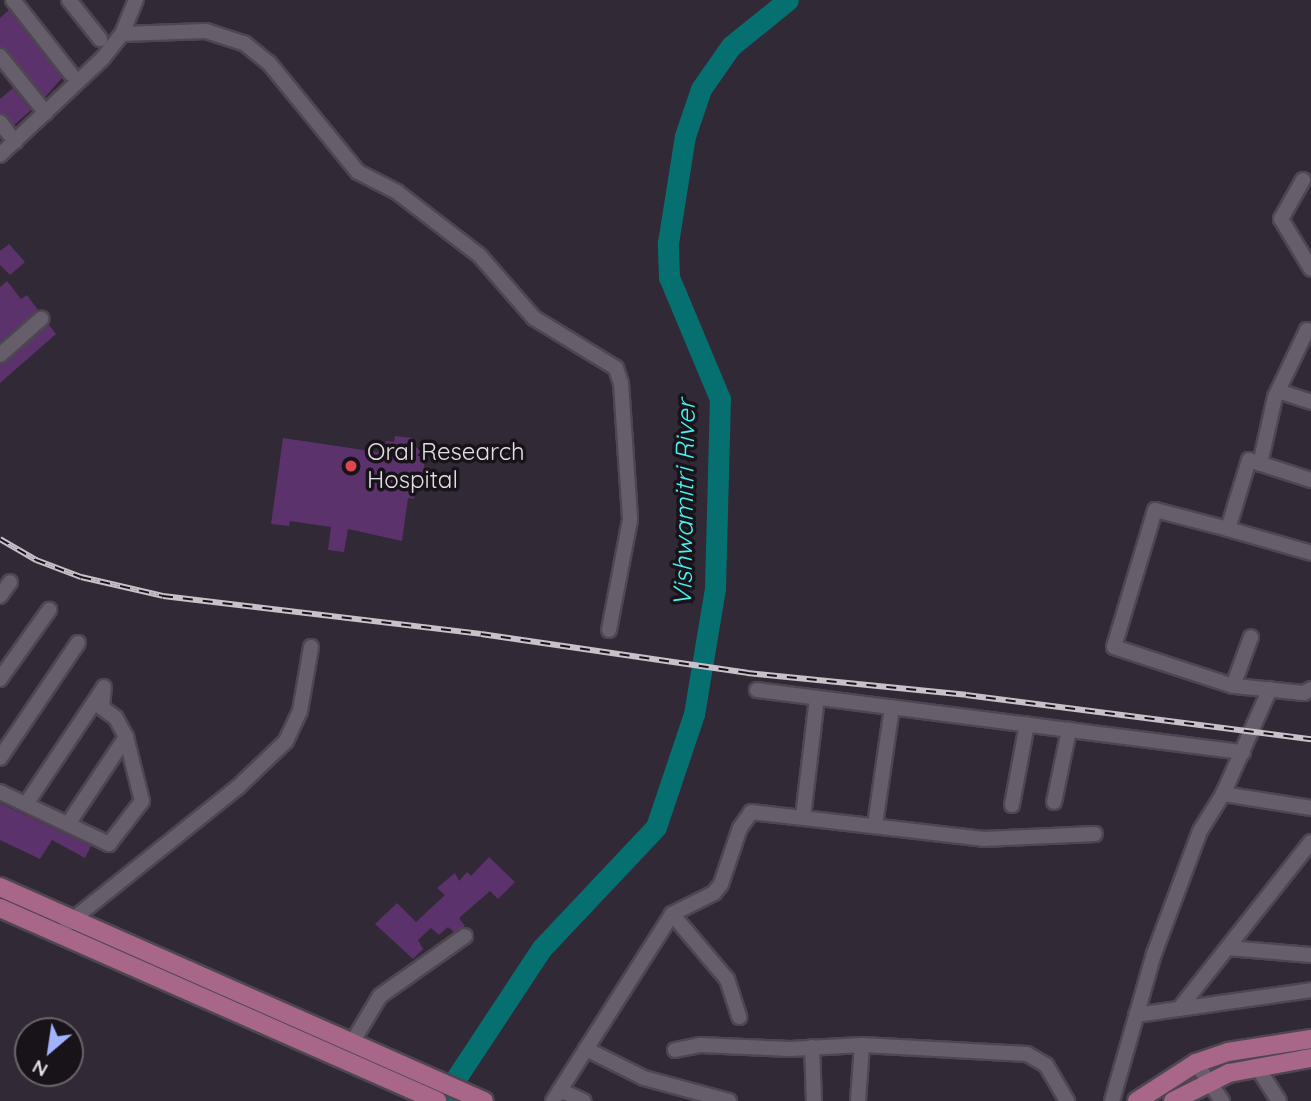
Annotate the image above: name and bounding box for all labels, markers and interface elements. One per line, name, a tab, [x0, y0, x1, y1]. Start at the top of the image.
water label: Vishwamitri River	[667, 399, 701, 607]
place label: Oral Research Hospital	[367, 438, 525, 494]
marker: Oral Research Hospital	[341, 456, 361, 476]
north arrow	[14, 1017, 84, 1087]
text: N	[28, 1055, 52, 1082]

